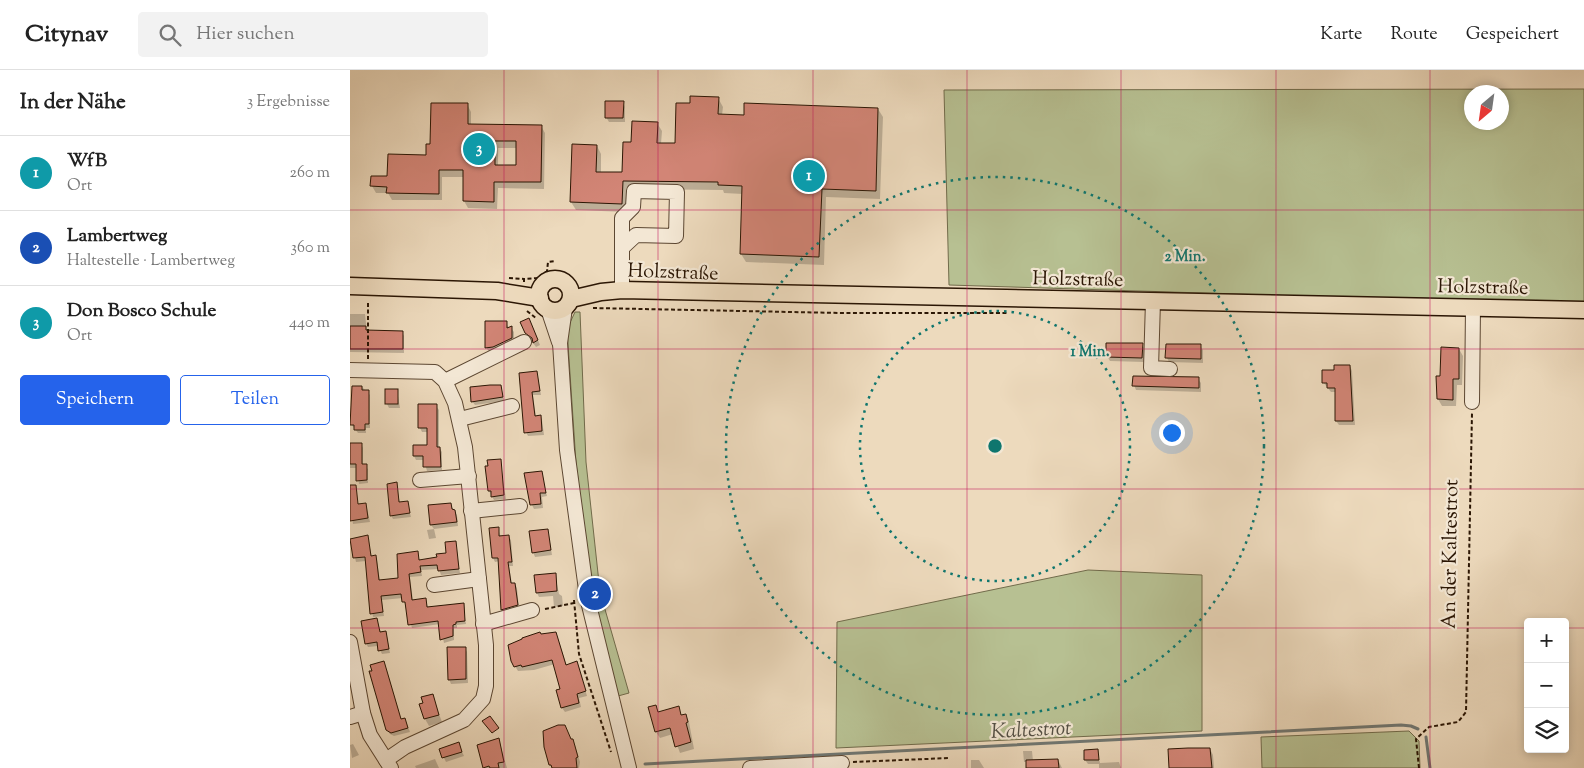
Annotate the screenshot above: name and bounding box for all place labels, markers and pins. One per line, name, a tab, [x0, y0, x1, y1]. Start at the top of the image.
pin: 3	[463, 130, 495, 168]
pin: 1	[793, 157, 825, 195]
centre of rings	[986, 437, 1004, 455]
pin: 2	[579, 575, 611, 613]

